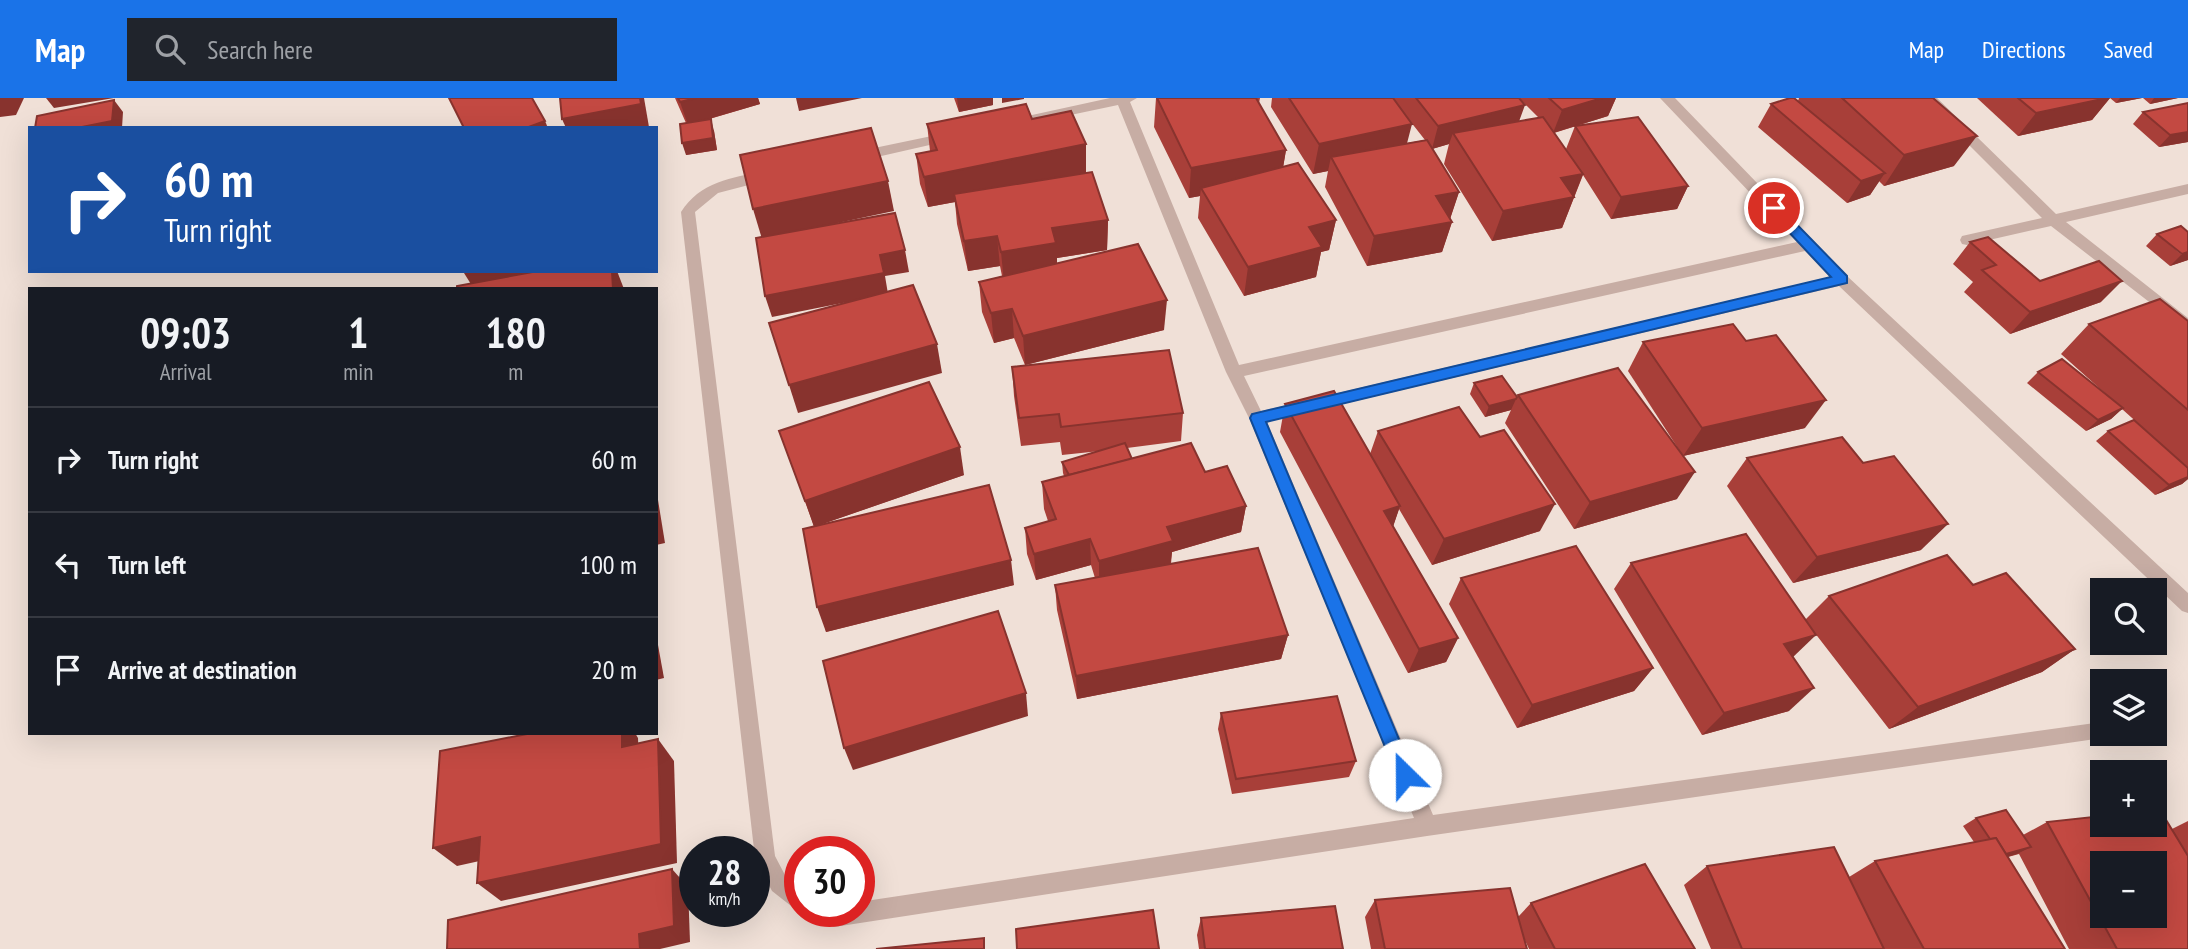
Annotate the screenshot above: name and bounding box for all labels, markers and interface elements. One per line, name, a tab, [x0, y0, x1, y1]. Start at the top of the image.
search box	[127, 18, 617, 81]
text: Map	[35, 28, 85, 71]
icon: search	[151, 30, 189, 68]
text: Search here	[207, 33, 313, 66]
text: Map	[1909, 34, 1944, 65]
text: Directions	[1982, 34, 2066, 65]
text: Saved	[2104, 34, 2153, 65]
text: 60 m	[164, 147, 253, 211]
icon: right	[49, 154, 140, 245]
pin	[1744, 178, 1804, 238]
icon: arrive	[1755, 189, 1793, 227]
text: Turn right	[164, 209, 272, 251]
text: 09:03	[140, 305, 231, 360]
text: 1	[348, 305, 368, 360]
text: 180	[486, 305, 546, 360]
text: Arrival	[160, 357, 212, 386]
text: min	[343, 357, 373, 386]
text: m	[508, 357, 523, 386]
icon: right	[49, 441, 87, 479]
text: Turn right	[108, 443, 199, 476]
text: 60 m	[591, 443, 637, 476]
icon: left	[49, 546, 87, 584]
text: Turn left	[108, 548, 186, 581]
text: 100 m	[579, 548, 637, 581]
map controls	[2090, 578, 2167, 928]
button: search	[2090, 578, 2167, 655]
icon: arrive	[49, 651, 87, 689]
text: Arrive at destination	[108, 653, 297, 686]
text: 20 m	[591, 653, 637, 686]
button: layers	[2090, 669, 2167, 746]
position arrow	[1368, 738, 1442, 812]
button: +	[2090, 760, 2167, 837]
speed limit sign: 30	[784, 836, 875, 927]
text: 28	[708, 849, 741, 895]
button: −	[2090, 851, 2167, 928]
text: km/h	[709, 887, 740, 910]

